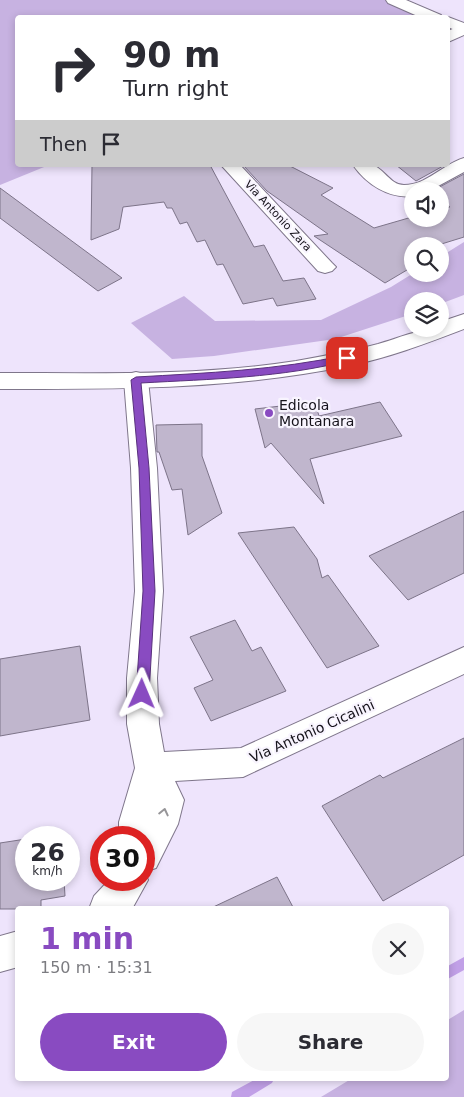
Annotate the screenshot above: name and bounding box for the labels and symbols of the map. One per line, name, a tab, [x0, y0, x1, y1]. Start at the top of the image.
street label: Via Antonio Zara	[242, 178, 314, 254]
pin	[326, 337, 368, 379]
place label: Edicola Montanara	[279, 397, 354, 429]
marker: Edicola Montanara	[263, 407, 275, 419]
position arrow	[115, 667, 167, 719]
street label: Via Antonio Cicalini	[247, 696, 377, 766]
one-way arrow	[158, 808, 169, 817]
speed limit sign: 30	[90, 826, 155, 891]

